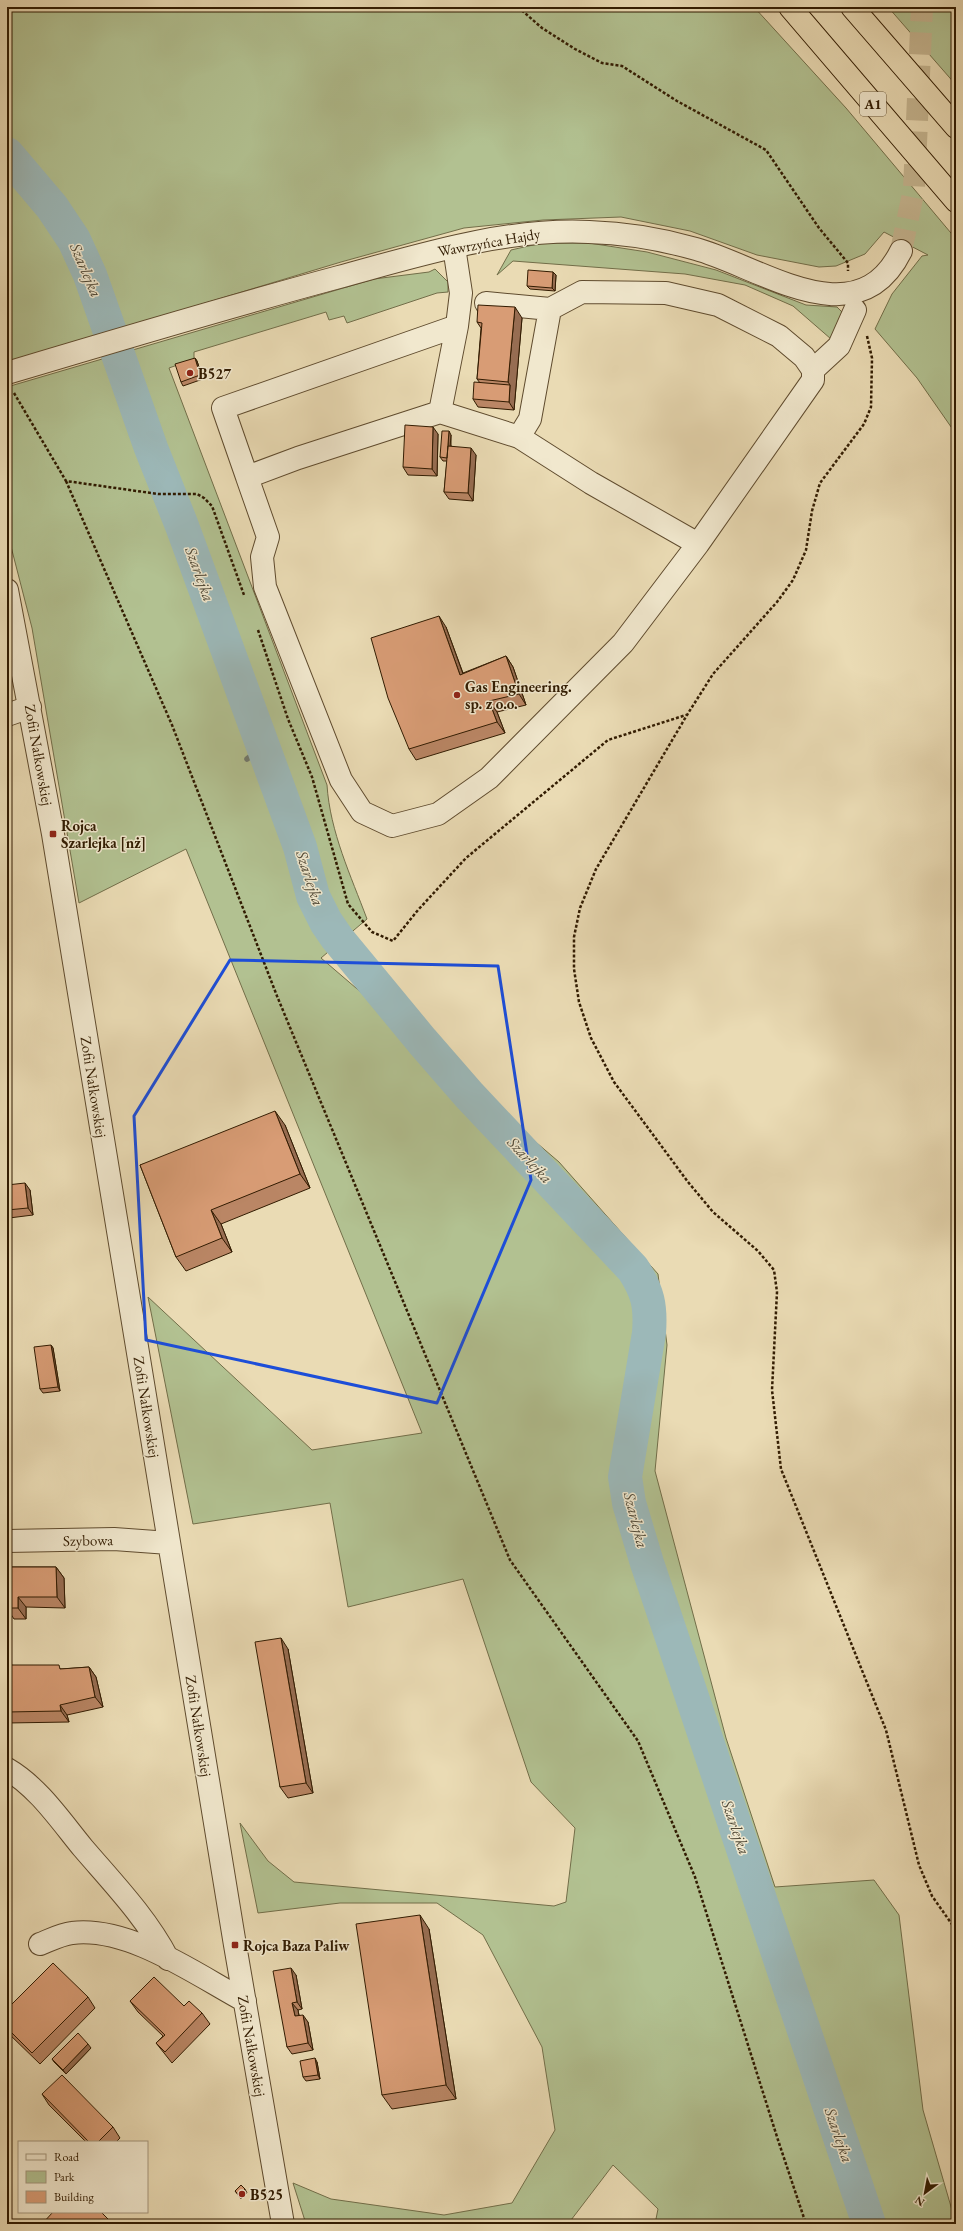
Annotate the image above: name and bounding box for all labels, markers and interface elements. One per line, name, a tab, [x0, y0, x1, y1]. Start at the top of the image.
road number: A1	[860, 92, 886, 116]
street label: Wawrzyńca Hajdy	[436, 224, 542, 260]
water label: Szarlejka	[65, 239, 107, 300]
place label: B527	[198, 364, 231, 383]
marker: B527	[185, 368, 195, 378]
water label: Szarlejka	[180, 543, 220, 604]
place label: Gas Engineering. sp. z o.o.	[465, 677, 572, 713]
marker: Gas Engineering. sp. z o.o.	[452, 690, 462, 700]
street label: Zofii Nałkowskiej	[21, 703, 57, 807]
place label: Rojca Szarlejka [nż]	[61, 816, 146, 852]
marker: Rojca Szarlejka [nż]	[48, 829, 58, 839]
water label: Szarlejka	[291, 847, 329, 908]
street label: Zofii Nałkowskiej	[77, 1035, 111, 1139]
water label: Szarlejka	[502, 1131, 557, 1188]
street label: Zofii Nałkowskiej	[130, 1355, 164, 1459]
water label: Szarlejka	[619, 1489, 653, 1550]
street label: Szybowa	[63, 1530, 113, 1550]
street label: Zofii Nałkowskiej	[182, 1674, 216, 1778]
water label: Szarlejka	[716, 1796, 755, 1857]
place label: Rojca Baza Paliw	[243, 1936, 350, 1955]
marker: Rojca Baza Paliw	[230, 1940, 240, 1950]
street label: Zofii Nałkowskiej	[234, 1994, 270, 2098]
water label: Szarlejka	[819, 2104, 858, 2165]
legend	[18, 2141, 148, 2213]
text: Road	[54, 2149, 80, 2165]
text: Park	[54, 2169, 75, 2185]
north arrow	[905, 2173, 945, 2213]
place label: B525	[250, 2185, 283, 2204]
text: Building	[54, 2189, 95, 2205]
marker: B525	[237, 2189, 247, 2199]
text: N	[912, 2193, 927, 2210]

